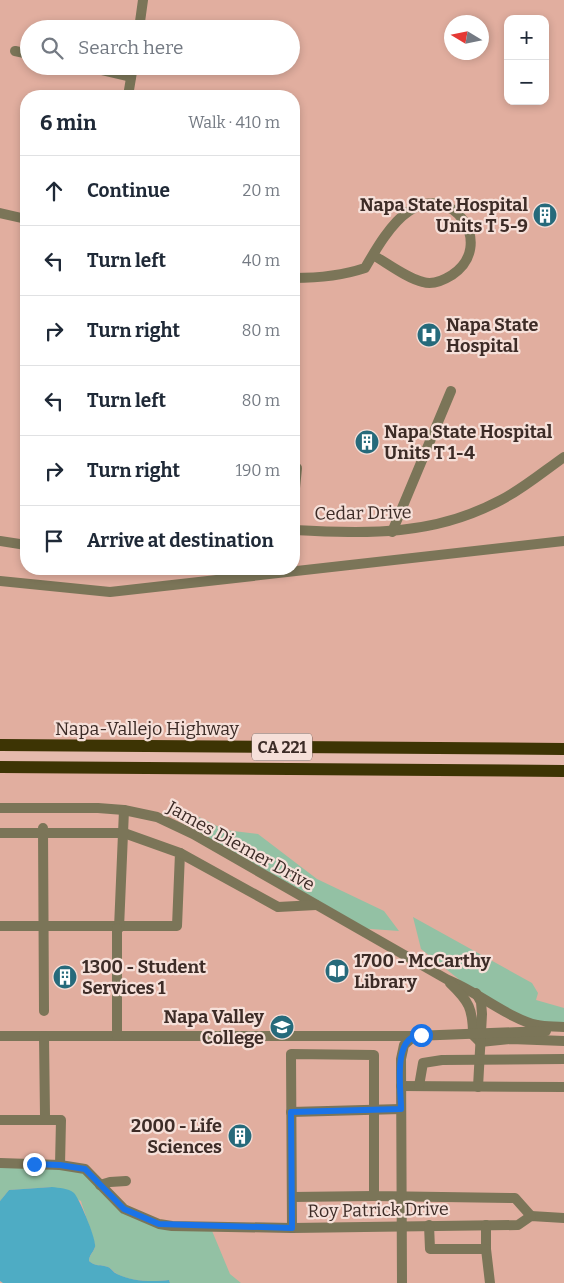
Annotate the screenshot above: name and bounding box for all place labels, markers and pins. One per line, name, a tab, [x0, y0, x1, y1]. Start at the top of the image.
place label: Napa State Hospital Units T 5-9	[360, 194, 528, 237]
building icon: Napa State Hospital Units T 5-9	[532, 202, 558, 228]
place label: Napa State Hospital	[446, 314, 539, 357]
hospital icon: Napa State Hospital	[416, 322, 442, 348]
place label: Napa State Hospital Units T 1-4	[384, 421, 553, 464]
building icon: Napa State Hospital Units T 1-4	[354, 429, 380, 455]
place label: 1700 - McCarthy Library	[354, 950, 492, 993]
place label: 1300 - Student Services 1	[82, 956, 206, 999]
library icon: 1700 - McCarthy Library	[324, 958, 350, 984]
building icon: 1300 - Student Services 1	[52, 964, 78, 990]
place label: Napa Valley College	[164, 1006, 265, 1049]
school or university icon: Napa Valley College	[269, 1014, 295, 1040]
place label: 2000 - Life Sciences	[131, 1115, 222, 1158]
building icon: 2000 - Life Sciences	[227, 1123, 253, 1149]

